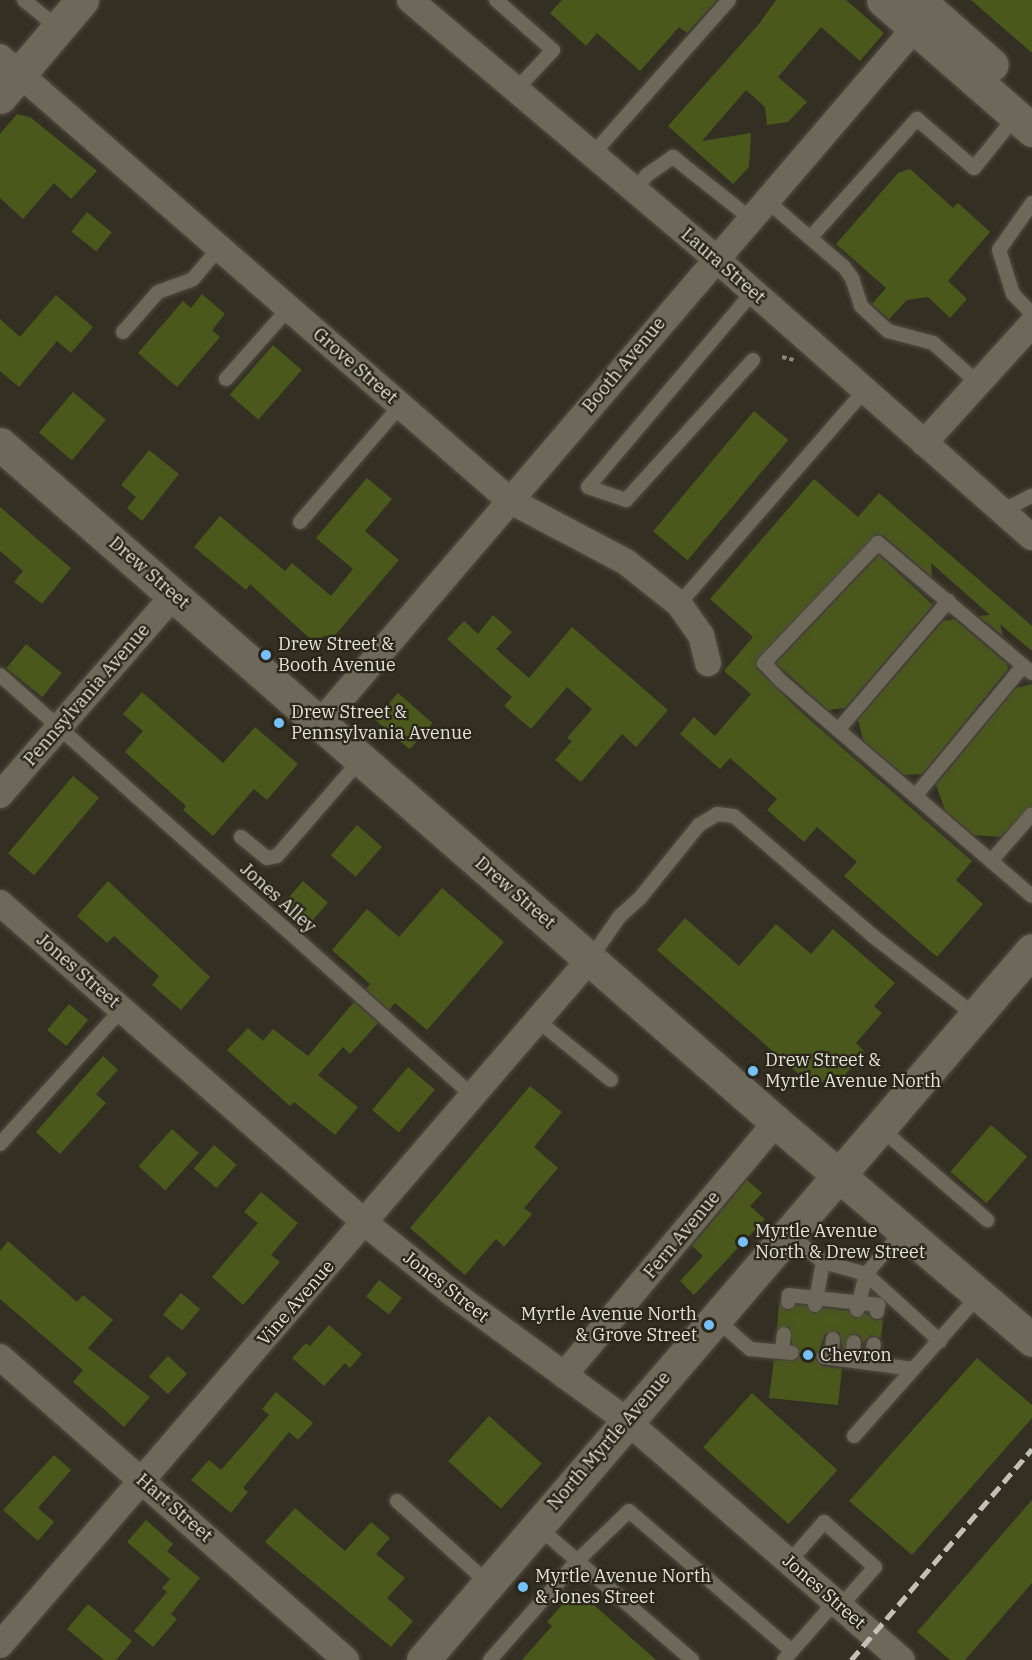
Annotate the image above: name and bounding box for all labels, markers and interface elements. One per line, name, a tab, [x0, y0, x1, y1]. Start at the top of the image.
street label: Laura Street	[677, 224, 769, 308]
street label: Booth Avenue	[578, 313, 670, 417]
street label: Grove Street	[308, 323, 402, 409]
street label: Drew Street	[105, 532, 193, 614]
street label: Pennsylvania Avenue	[20, 620, 154, 770]
place label: Drew Street & Booth Avenue	[278, 634, 396, 676]
marker: Drew Street & Booth Avenue	[259, 648, 273, 662]
place label: Drew Street & Pennsylvania Avenue	[291, 702, 472, 744]
marker: Drew Street & Pennsylvania Avenue	[272, 716, 286, 730]
street label: Drew Street	[471, 852, 559, 934]
street label: Jones Alley	[236, 858, 320, 938]
street label: Jones Street	[32, 929, 124, 1013]
place label: Drew Street & Myrtle Avenue North	[765, 1050, 941, 1092]
marker: Drew Street & Myrtle Avenue North	[746, 1064, 760, 1078]
street label: Fern Avenue	[639, 1187, 725, 1283]
place label: Myrtle Avenue North & Drew Street	[755, 1221, 925, 1264]
marker: Myrtle Avenue North & Drew Street	[736, 1235, 750, 1249]
street label: Jones Street	[399, 1247, 493, 1327]
street label: Vine Avenue	[253, 1256, 339, 1350]
place label: Myrtle Avenue North & Grove Street	[521, 1304, 697, 1346]
marker: Myrtle Avenue North & Grove Street	[702, 1318, 716, 1332]
place label: Chevron	[820, 1344, 892, 1366]
marker: Chevron	[801, 1348, 815, 1362]
street label: North Myrtle Avenue	[543, 1367, 675, 1515]
street label: Hart Street	[132, 1469, 216, 1547]
street label: Jones Street	[778, 1550, 870, 1634]
place label: Myrtle Avenue North & Jones Street	[535, 1566, 711, 1608]
marker: Myrtle Avenue North & Jones Street	[516, 1580, 530, 1594]

